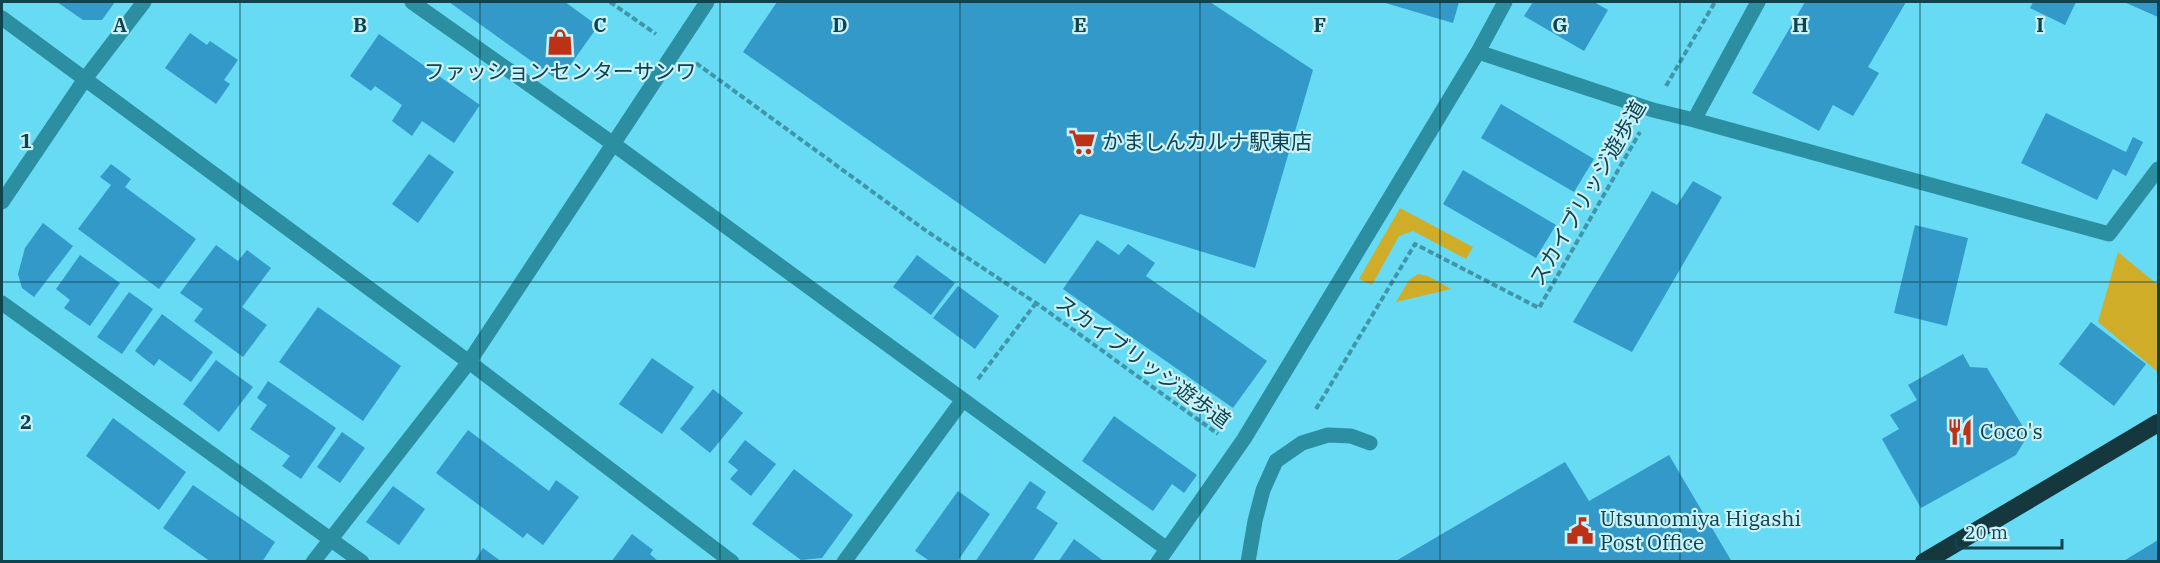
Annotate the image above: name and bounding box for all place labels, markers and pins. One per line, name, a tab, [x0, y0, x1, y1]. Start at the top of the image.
shop icon: ファッションセンターサンワ	[545, 27, 575, 57]
place label: ファッションセンターサンワ	[424, 57, 696, 85]
supermarket icon: かましんカルナ駅東店	[1067, 127, 1097, 157]
place label: かましんカルナ駅東店	[1102, 127, 1312, 155]
restaurant icon: Coco's	[1945, 417, 1975, 447]
place label: Coco's	[1980, 417, 2043, 445]
place label: Utsunomiya Higashi Post Office	[1600, 504, 1801, 556]
public building icon: Utsunomiya Higashi Post Office	[1565, 516, 1595, 546]

